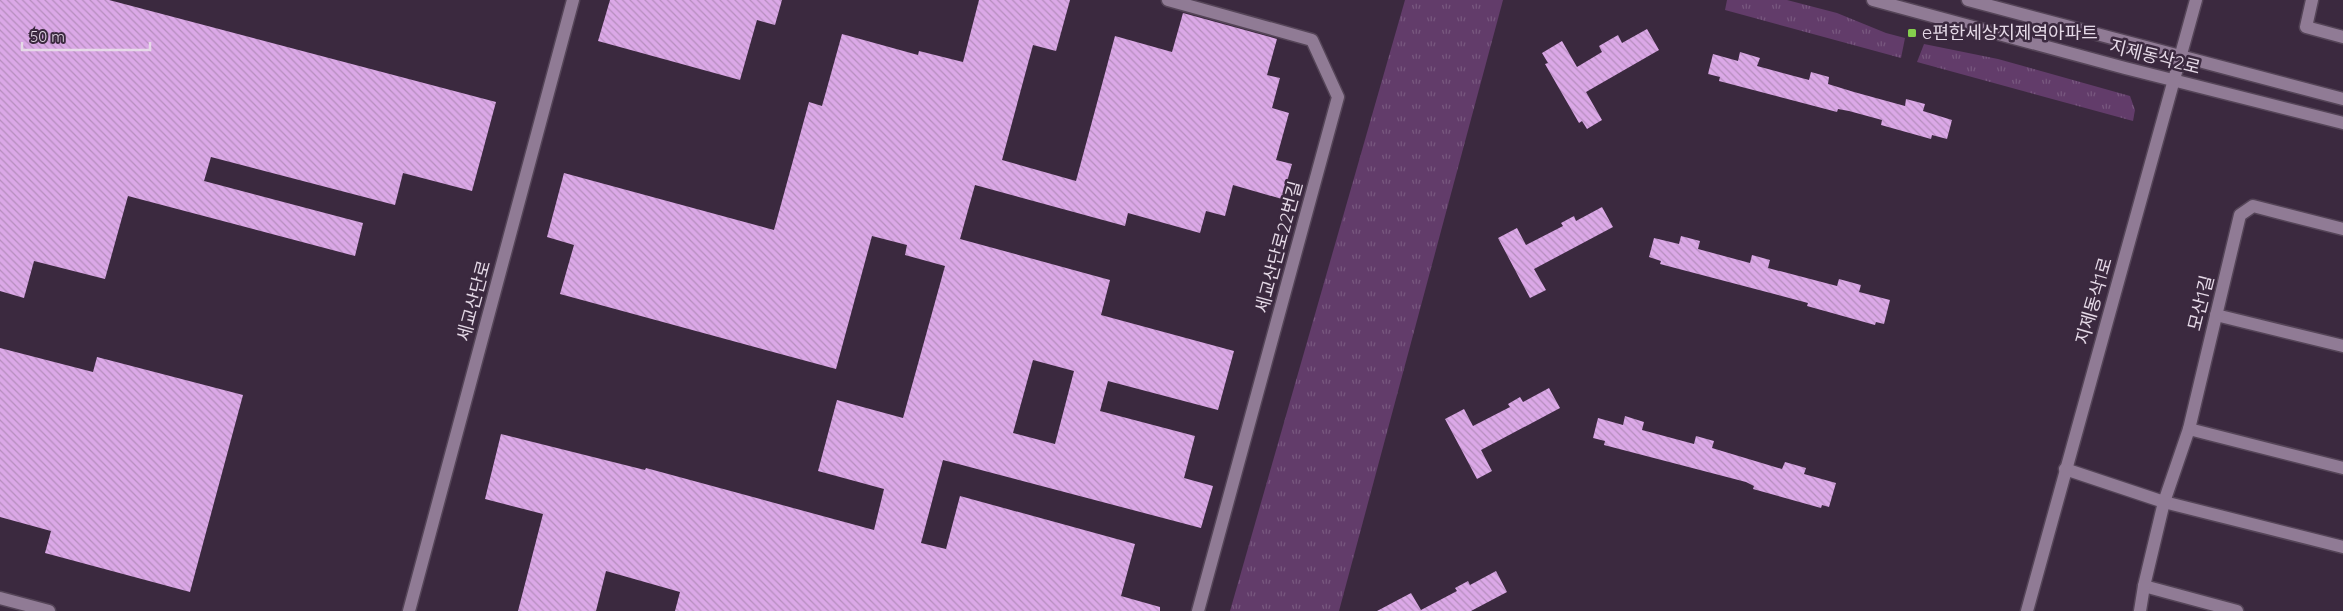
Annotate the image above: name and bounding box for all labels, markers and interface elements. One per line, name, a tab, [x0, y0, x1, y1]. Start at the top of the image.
scale bar	[22, 20, 150, 52]
place label: e편한세상지제역아파트	[1922, 21, 2098, 44]
text: 50 m	[30, 27, 65, 46]
marker: e편한세상지제역아파트	[1906, 27, 1918, 39]
street label: 지제동삭2로	[2107, 34, 2203, 79]
street label: 세교산단로22번길	[1250, 178, 1307, 315]
street label: 지제동삭1로	[2070, 255, 2117, 347]
street label: 세교산단로	[452, 258, 495, 344]
street label: 모산1길	[2183, 273, 2218, 333]

